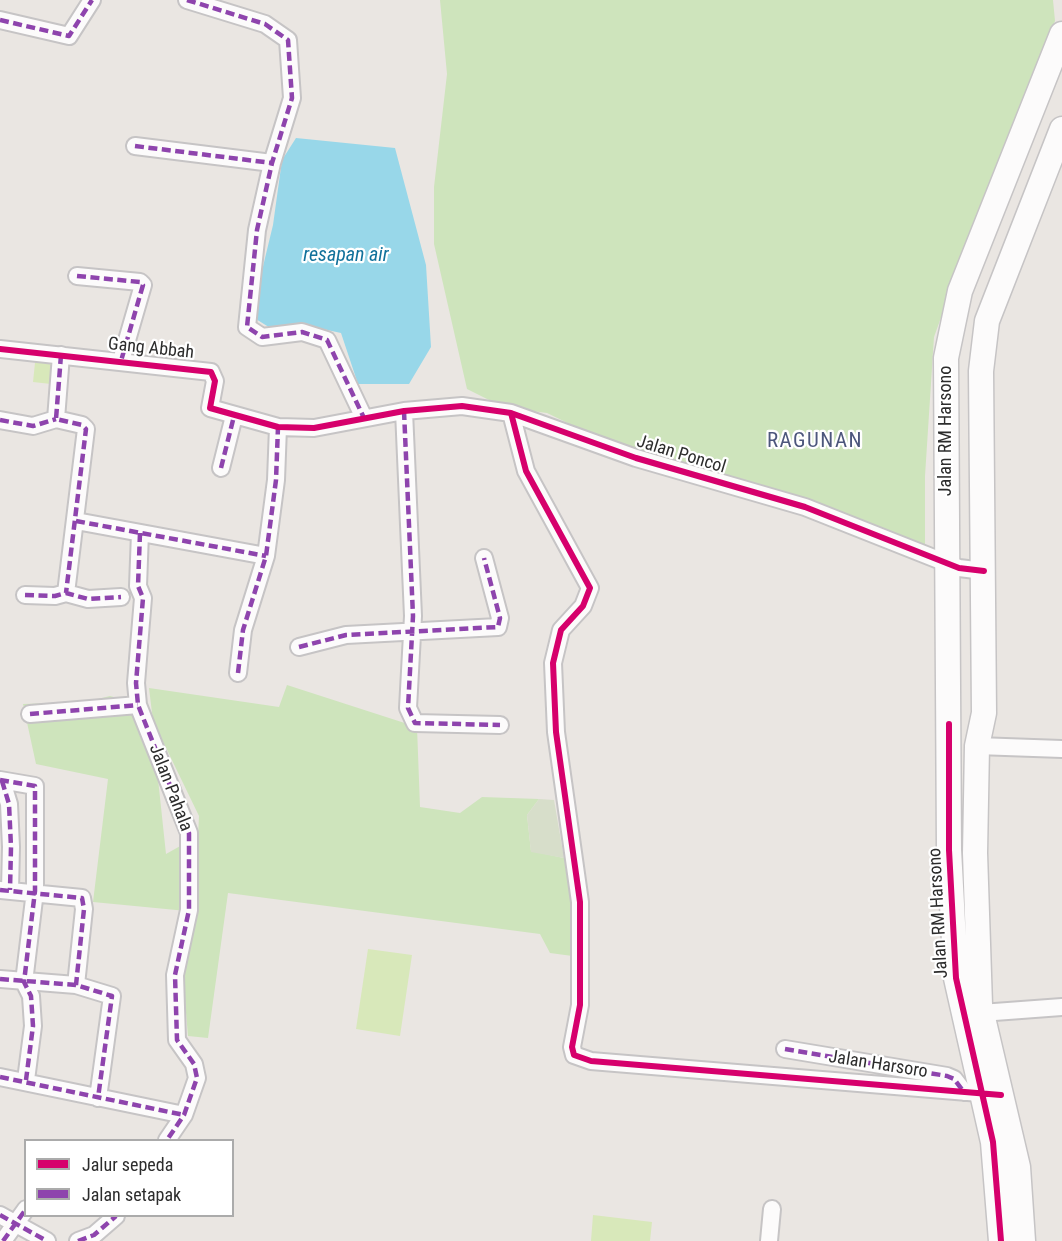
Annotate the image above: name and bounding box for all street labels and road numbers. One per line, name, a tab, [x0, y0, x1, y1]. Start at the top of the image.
street label: Gang Abbah	[107, 334, 195, 364]
street label: Jalan RM Harsono	[935, 366, 957, 496]
street label: Jalan Poncol	[634, 431, 728, 479]
street label: Jalan Pahala	[144, 741, 196, 835]
street label: Jalan RM Harsono	[925, 847, 953, 979]
street label: Jalan Harsoro	[827, 1047, 929, 1083]

